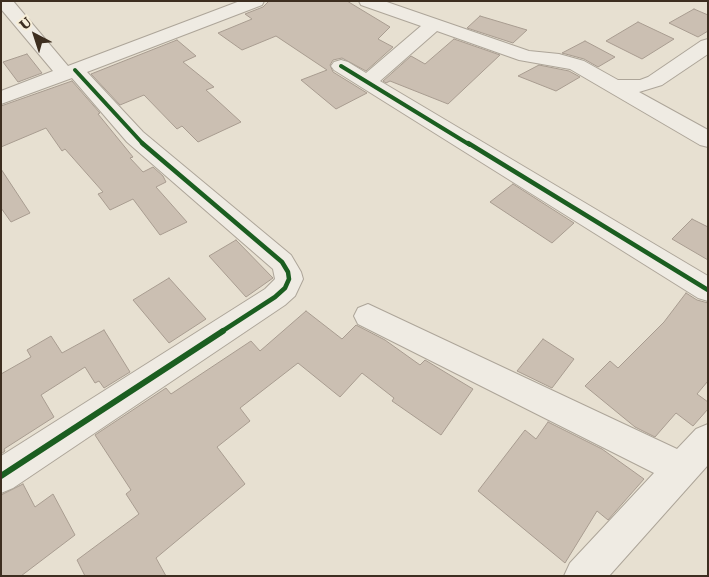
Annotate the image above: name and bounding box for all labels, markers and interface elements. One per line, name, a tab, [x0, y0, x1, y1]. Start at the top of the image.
north arrow	[10, 10, 60, 60]
text: U	[16, 14, 35, 33]

